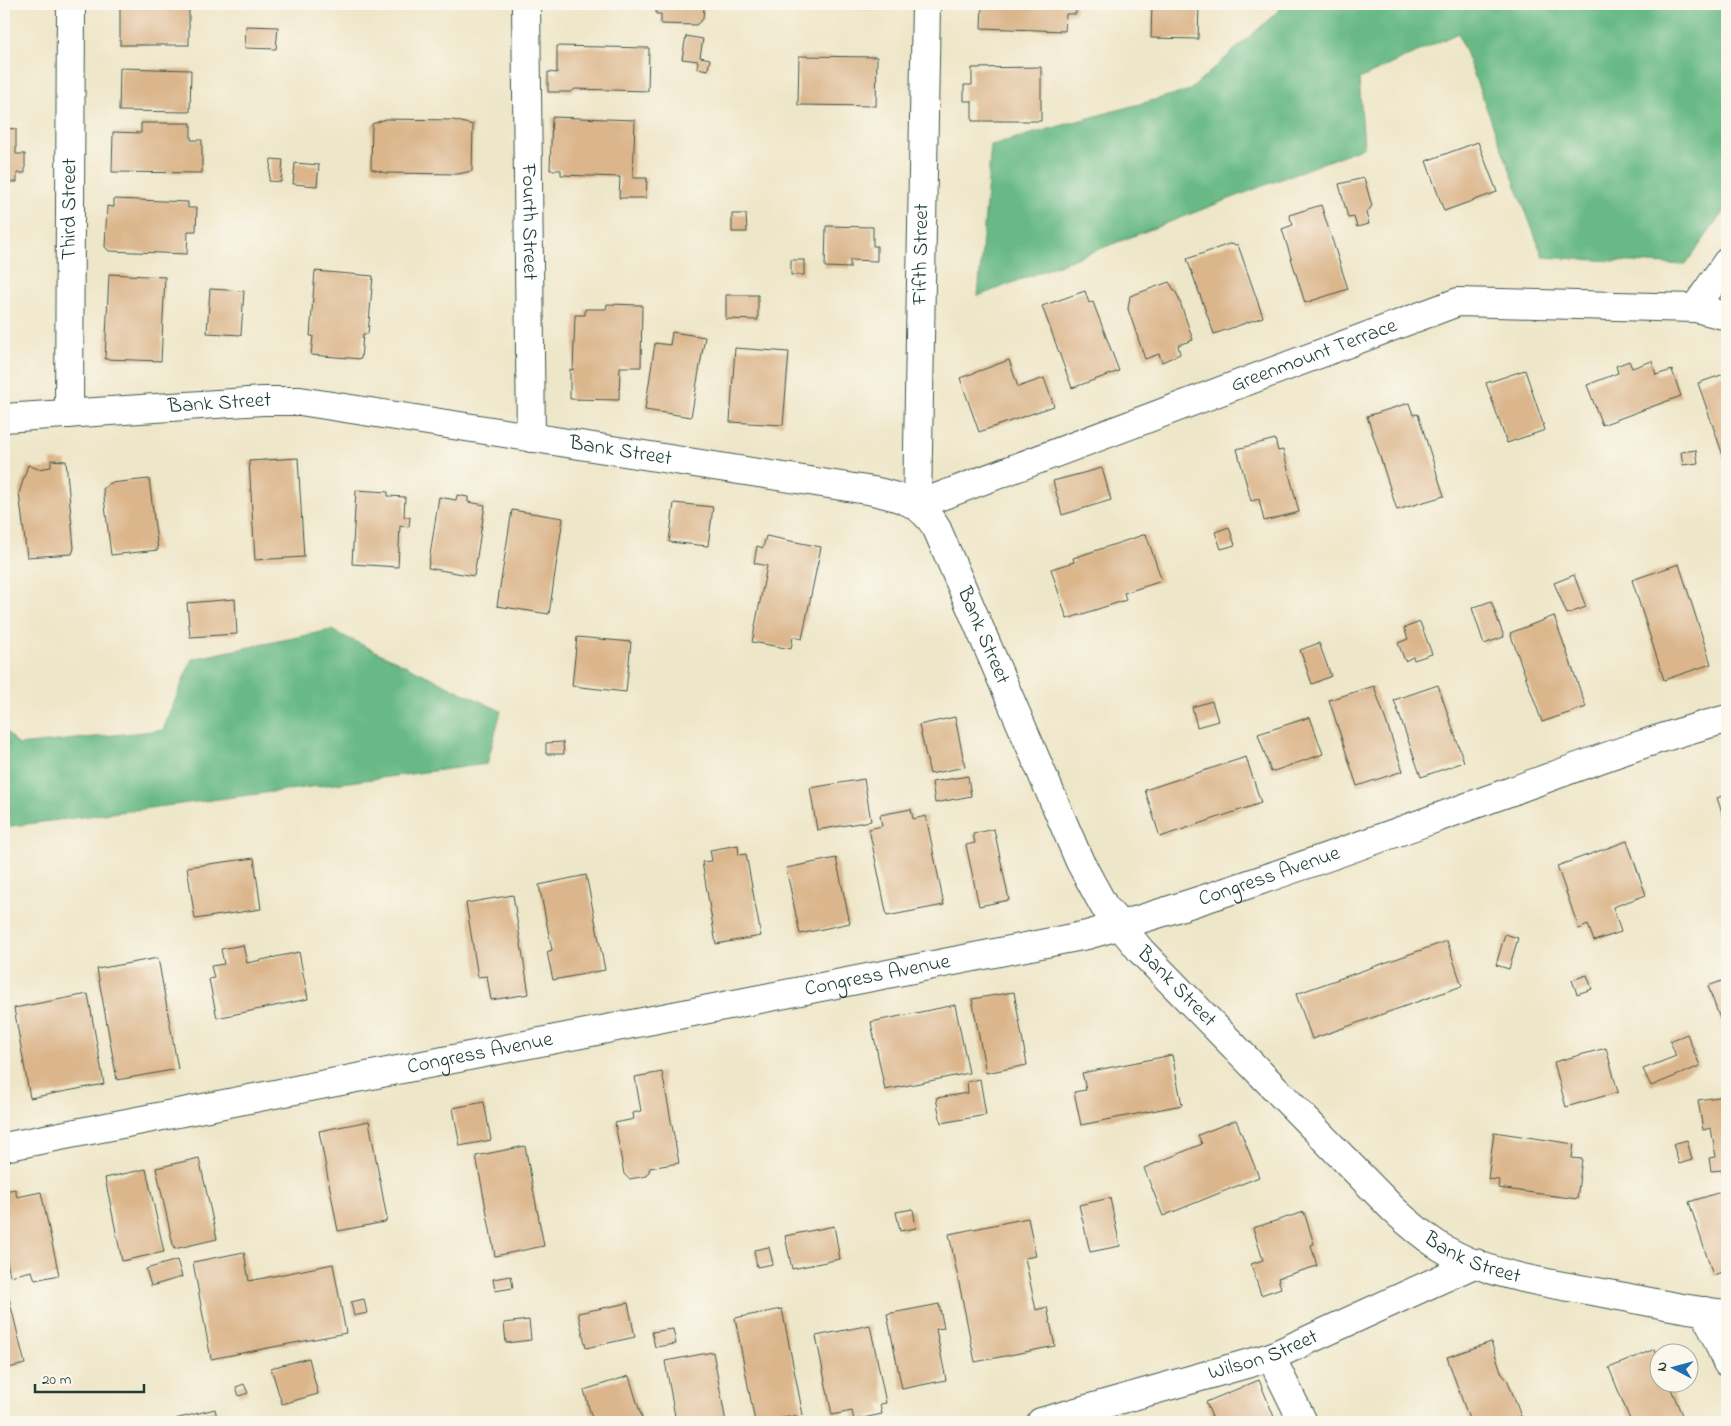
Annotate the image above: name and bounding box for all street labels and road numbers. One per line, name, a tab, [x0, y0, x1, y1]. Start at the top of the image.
street label: Third Street	[55, 158, 85, 260]
street label: Fourth Street	[513, 163, 544, 280]
street label: Fifth Street	[906, 203, 937, 306]
street label: Greenmount Terrace	[1227, 311, 1402, 401]
street label: Bank Street	[166, 386, 271, 422]
street label: Bank Street	[566, 428, 674, 474]
street label: Bank Street	[948, 582, 1017, 689]
street label: Congress Avenue	[1195, 838, 1345, 915]
street label: Bank Street	[1129, 939, 1223, 1035]
street label: Congress Avenue	[802, 947, 953, 1005]
street label: Congress Avenue	[405, 1025, 556, 1083]
street label: Bank Street	[1416, 1224, 1524, 1292]
street label: Wilson Street	[1205, 1322, 1323, 1389]

